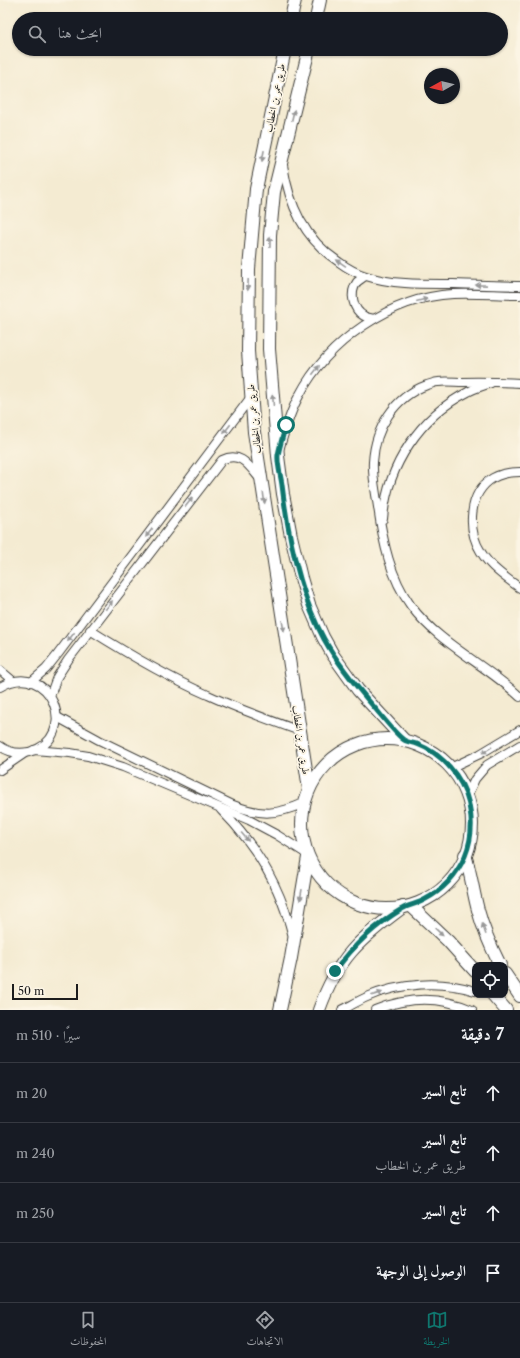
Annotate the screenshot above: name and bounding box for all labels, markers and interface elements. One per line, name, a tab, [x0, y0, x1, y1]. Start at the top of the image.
search box	[12, 12, 508, 56]
icon: search	[26, 23, 48, 45]
text: ابحث هنا	[58, 23, 102, 42]
street label: طريق عمر بن الخطاب	[262, 62, 288, 133]
north arrow	[424, 68, 460, 104]
one-way arrow	[290, 109, 296, 121]
one-way arrow	[260, 150, 266, 162]
one-way arrow	[266, 236, 273, 248]
one-way arrow	[335, 260, 347, 267]
one-way arrow	[245, 279, 251, 292]
one-way arrow	[474, 282, 487, 288]
one-way arrow	[416, 296, 428, 302]
one-way arrow	[312, 365, 320, 375]
street label: طريق عمر بن الخطاب	[244, 383, 264, 454]
one-way arrow	[270, 394, 276, 406]
route start	[277, 416, 295, 434]
one-way arrow	[223, 423, 232, 434]
one-way arrow	[261, 492, 267, 504]
one-way arrow	[184, 497, 193, 508]
one-way arrow	[145, 527, 153, 538]
one-way arrow	[105, 600, 113, 611]
one-way arrow	[281, 620, 287, 632]
one-way arrow	[67, 631, 75, 642]
street label: طريق عمر بن الخطاب	[289, 705, 313, 776]
one-way arrow	[482, 746, 492, 754]
one-way arrow	[241, 831, 250, 842]
one-way arrow	[298, 889, 304, 901]
one-way arrow	[481, 923, 487, 935]
one-way arrow	[434, 928, 444, 937]
route end	[326, 962, 344, 980]
map controls	[472, 962, 508, 998]
button: locate	[472, 962, 508, 998]
scale bar	[12, 982, 78, 1001]
text: 50 m	[18, 984, 44, 998]
one-way arrow	[372, 991, 384, 997]
text: 7 دقيقة	[461, 1024, 504, 1044]
text: سيرًا · 510 m	[16, 1027, 80, 1043]
text: تابع السير	[423, 1081, 466, 1100]
icon: ahead	[482, 1082, 504, 1104]
text: 20 m	[16, 1085, 47, 1101]
text: تابع السير	[423, 1130, 466, 1149]
icon: ahead	[482, 1142, 504, 1164]
text: 240 m	[16, 1145, 55, 1161]
text: طريق عمر بن الخطاب	[375, 1157, 466, 1173]
text: تابع السير	[423, 1201, 466, 1220]
icon: ahead	[482, 1202, 504, 1224]
text: 250 m	[16, 1205, 54, 1221]
text: الوصول إلى الوجهة	[376, 1261, 466, 1280]
icon: arrive	[482, 1262, 504, 1284]
tab: المحفوظات	[70, 1309, 106, 1352]
tab: الاتجاهات	[246, 1309, 283, 1352]
tab: الخريطة	[423, 1309, 450, 1352]

